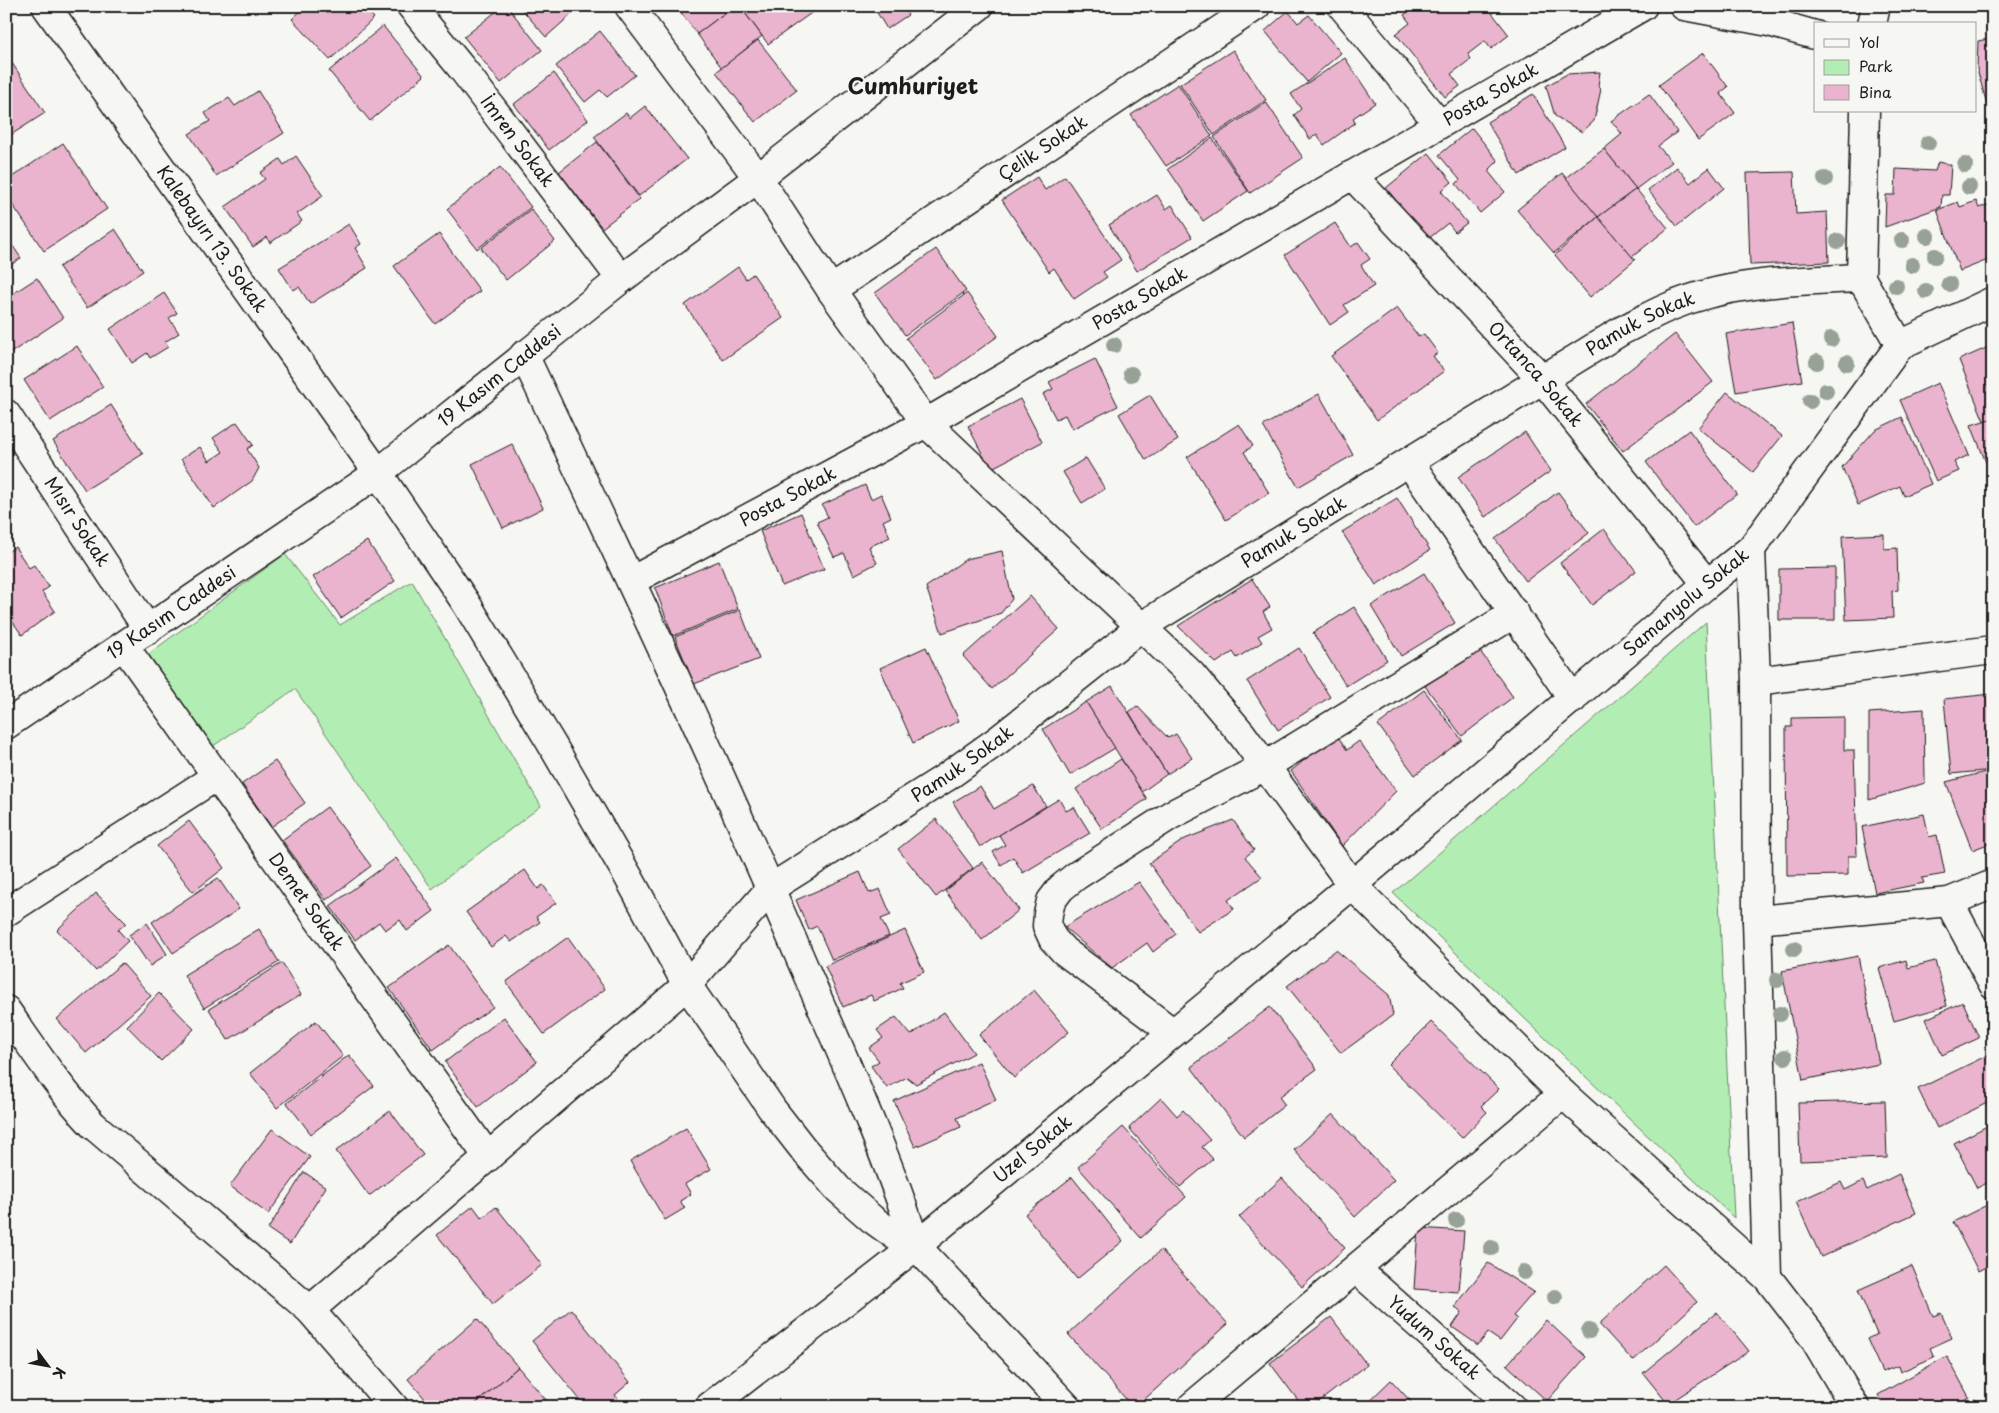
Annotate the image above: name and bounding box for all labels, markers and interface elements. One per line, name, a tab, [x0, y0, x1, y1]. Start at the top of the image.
legend	[1814, 22, 1976, 112]
text: Yol	[1859, 30, 1880, 53]
text: Park	[1859, 54, 1893, 77]
street label: Posta Sokak	[1437, 55, 1543, 132]
district label: Cumhuriyet	[848, 68, 979, 101]
text: Bina	[1859, 80, 1892, 103]
street label: İmren Sokak	[475, 89, 562, 192]
street label: Çelik Sokak	[992, 107, 1092, 187]
street label: Kalebayırı 13. Sokak	[151, 159, 275, 318]
street label: Posta Sokak	[1086, 259, 1192, 336]
street label: Pamuk Sokak	[1580, 283, 1698, 362]
street label: Ortanca Sokak	[1483, 314, 1591, 432]
street label: 19 Kasım Caddesi	[431, 317, 566, 432]
street label: Posta Sokak	[734, 459, 840, 533]
street label: Mısır Sokak	[39, 471, 118, 571]
street label: Pamuk Sokak	[1235, 488, 1351, 574]
street label: Samanyolu Sokak	[1616, 541, 1754, 662]
street label: 19 Kasım Caddesi	[101, 558, 241, 665]
street label: Pamuk Sokak	[905, 718, 1019, 808]
street label: Demet Sokak	[263, 846, 352, 956]
street label: Uzel Sokak	[987, 1107, 1077, 1189]
street label: Yudum Sokak	[1382, 1288, 1487, 1385]
north arrow	[22, 1340, 72, 1390]
text: K	[48, 1363, 71, 1383]

